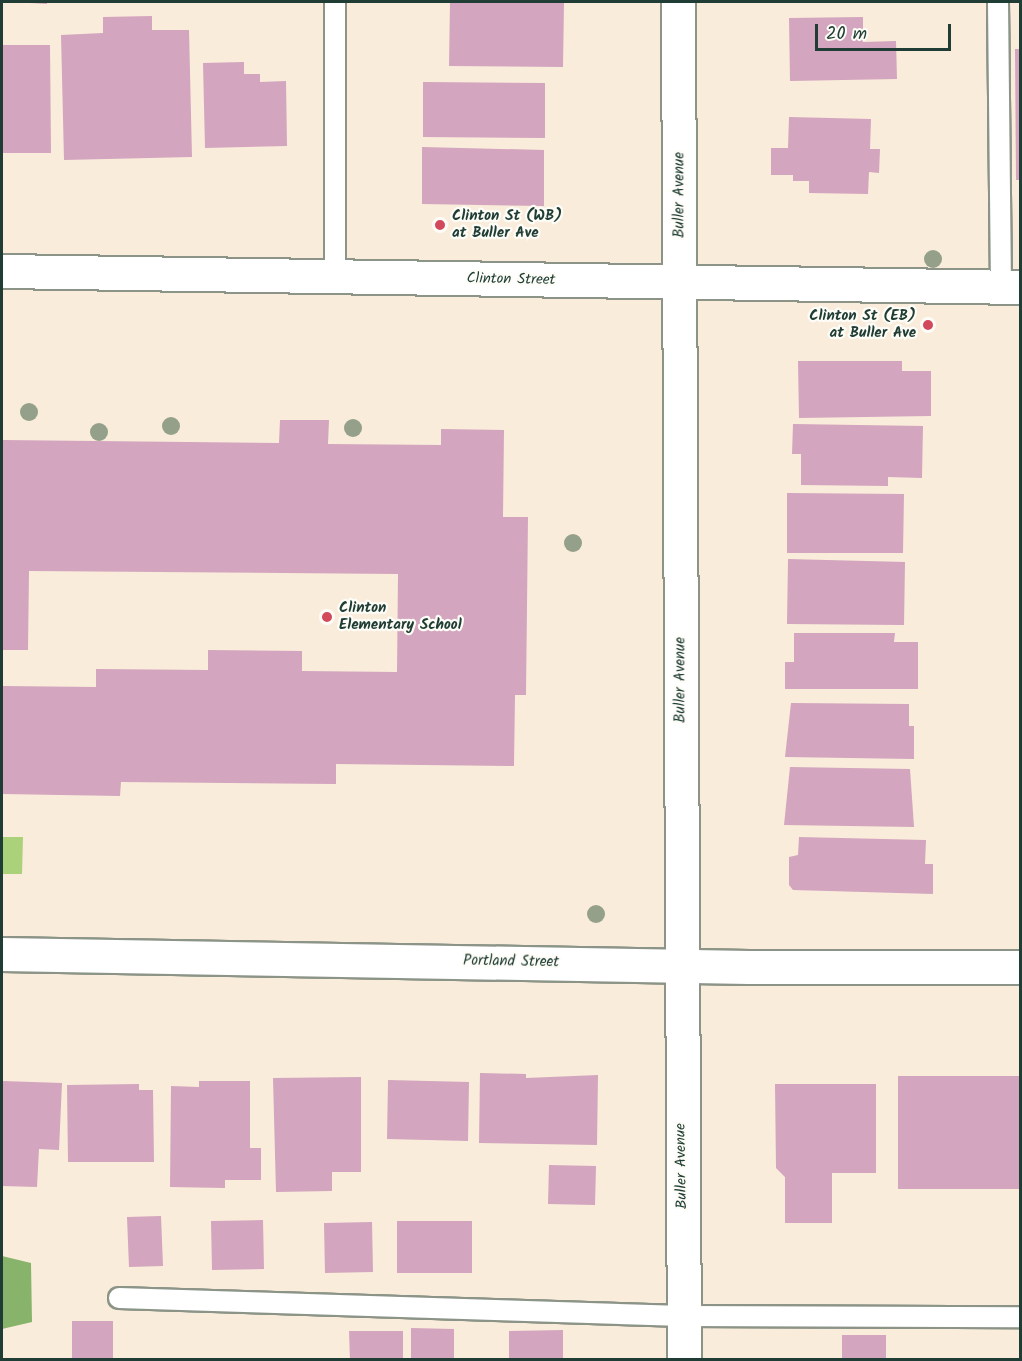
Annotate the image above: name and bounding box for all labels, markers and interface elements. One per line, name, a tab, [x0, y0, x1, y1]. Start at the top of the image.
scale bar	[818, 12, 954, 50]
text: 20 m	[826, 20, 867, 49]
street label: Buller Avenue	[671, 152, 689, 238]
place label: Clinton St (WB) at Buller Ave	[452, 207, 562, 242]
marker: Clinton St (WB) at Buller Ave	[433, 218, 447, 232]
street label: Clinton Street	[466, 270, 556, 290]
place label: Clinton St (EB) at Buller Ave	[809, 307, 916, 342]
marker: Clinton St (EB) at Buller Ave	[921, 318, 935, 332]
place label: Clinton Elementary School	[339, 599, 462, 634]
marker: Clinton Elementary School	[320, 610, 334, 624]
street label: Buller Avenue	[672, 637, 690, 723]
street label: Portland Street	[463, 952, 559, 972]
street label: Buller Avenue	[672, 1123, 692, 1209]

